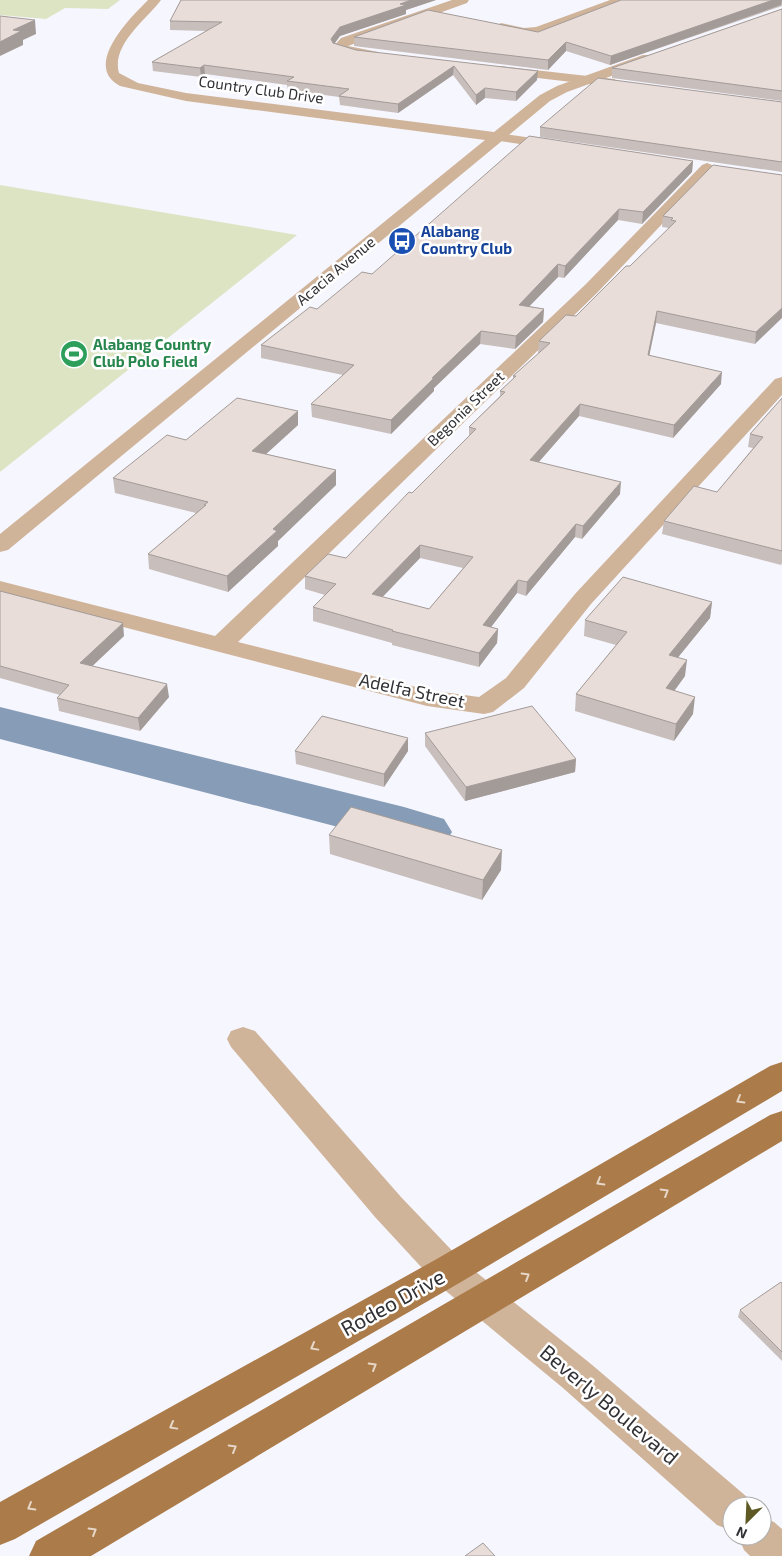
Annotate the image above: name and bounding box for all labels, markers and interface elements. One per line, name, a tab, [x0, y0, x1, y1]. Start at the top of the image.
street label: Country Club Drive	[197, 71, 325, 107]
place label: Alabang Country Club	[421, 222, 512, 258]
bus stop icon: Alabang Country Club	[387, 226, 417, 256]
street label: Acacia Avenue	[292, 232, 378, 308]
place label: Alabang Country Club Polo Field	[93, 335, 212, 370]
sports icon: Alabang Country Club Polo Field	[59, 339, 89, 369]
street label: Begonia Street	[423, 367, 508, 449]
street label: Adelfa Street	[357, 668, 467, 712]
one-way arrow	[736, 1093, 745, 1103]
one-way arrow	[596, 1176, 605, 1186]
one-way arrow	[660, 1189, 669, 1199]
street label: Rodeo Drive	[336, 1263, 448, 1340]
one-way arrow	[520, 1273, 529, 1283]
street label: Beverly Boulevard	[536, 1339, 684, 1469]
one-way arrow	[311, 1340, 320, 1350]
one-way arrow	[368, 1363, 377, 1373]
one-way arrow	[169, 1420, 178, 1430]
one-way arrow	[227, 1445, 236, 1455]
north arrow	[722, 1496, 772, 1546]
one-way arrow	[28, 1500, 37, 1510]
text: N	[733, 1524, 750, 1543]
one-way arrow	[87, 1527, 96, 1537]

